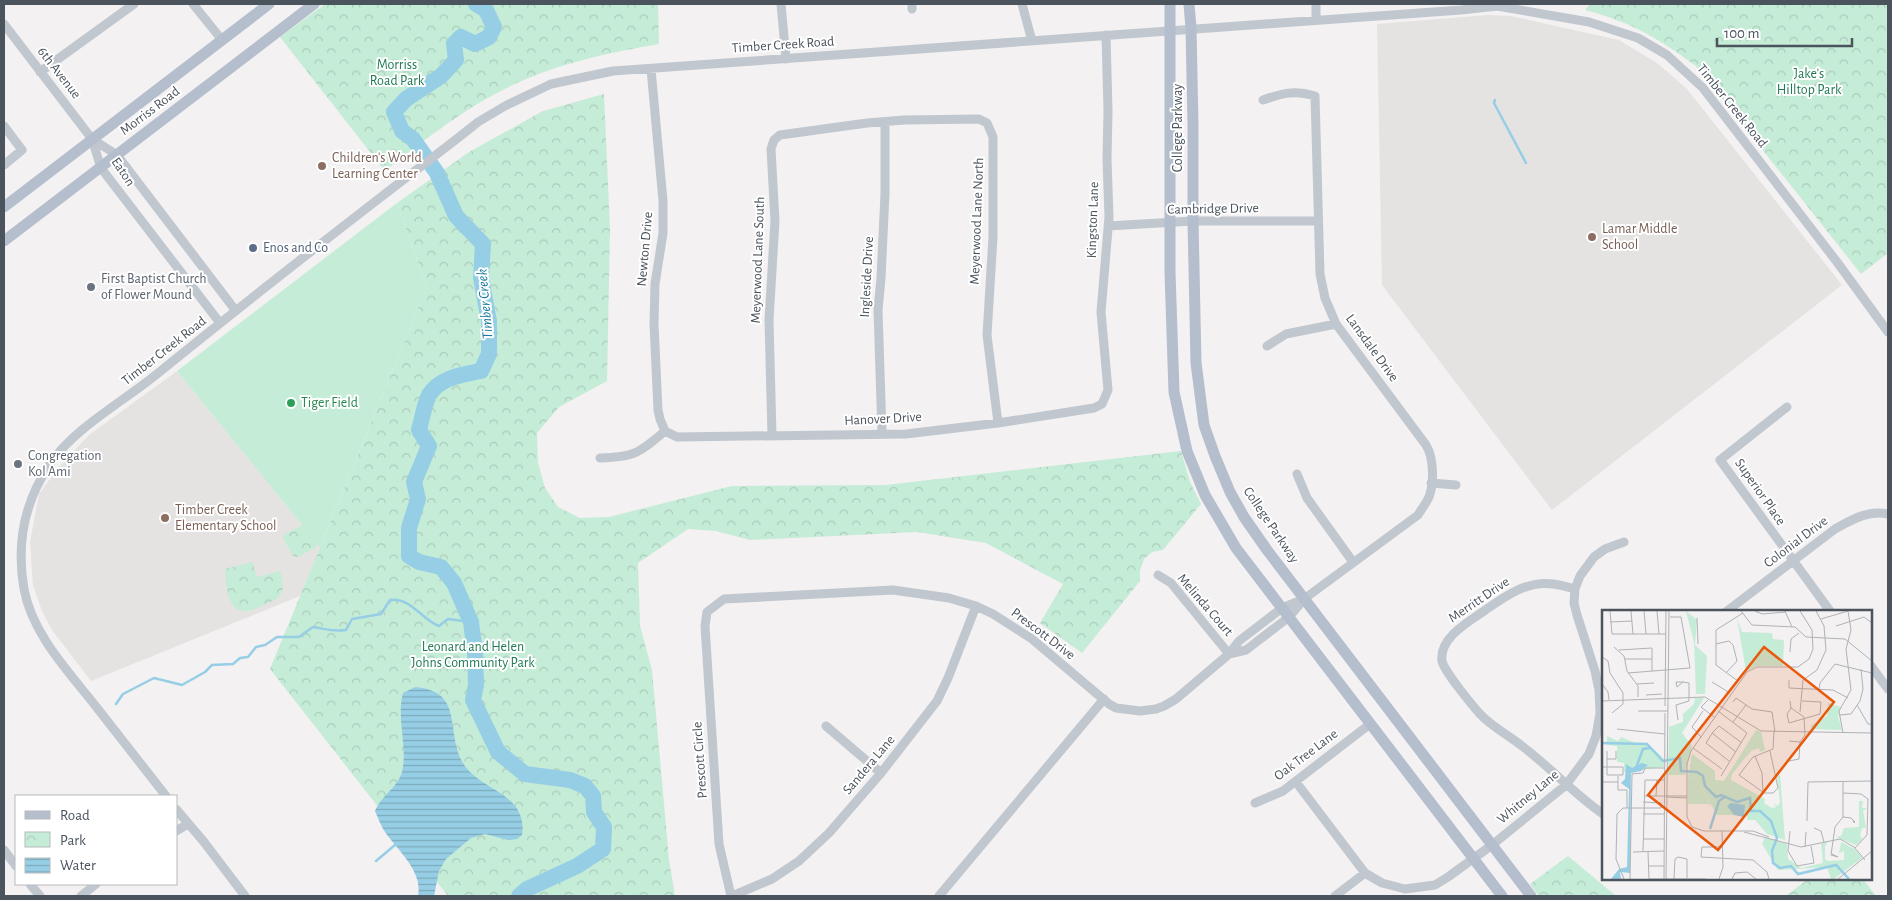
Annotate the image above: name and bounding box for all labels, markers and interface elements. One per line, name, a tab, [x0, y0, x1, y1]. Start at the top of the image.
scale bar	[1717, 15, 1852, 47]
text: 100 m	[1724, 26, 1759, 41]
street label: Timber Creek Road	[731, 34, 835, 56]
street label: 6th Avenue	[35, 44, 83, 102]
park label: Morriss Road Park	[370, 58, 425, 88]
street label: Timber Creek Road	[1694, 62, 1770, 150]
park label: Jake's Hilltop Park	[1777, 67, 1842, 97]
street label: Morriss Road	[118, 84, 182, 138]
street label: College Parkway	[1171, 84, 1185, 172]
place label: Children's World Learning Center	[332, 151, 422, 181]
street label: Eaton	[108, 155, 138, 189]
street label: Meyerwood Lane North	[968, 157, 986, 285]
marker: Children's World Learning Center	[316, 160, 328, 172]
street label: Kingston Lane	[1085, 181, 1101, 259]
street label: Meyerwood Lane South	[749, 196, 767, 324]
street label: Cambridge Drive	[1167, 201, 1259, 217]
street label: Newton Drive	[635, 211, 655, 287]
place label: Lamar Middle School	[1602, 222, 1677, 252]
marker: Lamar Middle School	[1586, 231, 1598, 243]
street label: Ingleside Drive	[858, 236, 876, 318]
place label: Enos and Co	[263, 241, 328, 255]
marker: Enos and Co	[247, 242, 259, 254]
water label: Timber Creek	[474, 268, 496, 340]
place label: First Baptist Church of Flower Mound	[101, 272, 207, 302]
marker: First Baptist Church of Flower Mound	[85, 281, 97, 293]
street label: Lansdale Drive	[1343, 312, 1401, 384]
street label: Timber Creek Road	[119, 314, 209, 388]
place label: Tiger Field	[301, 396, 358, 410]
marker: Tiger Field	[285, 397, 297, 409]
street label: Hanover Drive	[844, 410, 922, 428]
place label: Congregation Kol Ami	[28, 449, 102, 479]
street label: Superior Place	[1732, 456, 1788, 528]
marker: Congregation Kol Ami	[12, 458, 24, 470]
street label: College Parkway	[1241, 484, 1302, 566]
place label: Timber Creek Elementary School	[175, 503, 277, 533]
marker: Timber Creek Elementary School	[159, 512, 171, 524]
street label: Colonial Drive	[1761, 514, 1831, 570]
street label: Melinda Court	[1174, 571, 1236, 639]
street label: Merritt Drive	[1446, 575, 1512, 625]
street label: Prescott Drive	[1008, 606, 1078, 662]
inset map	[1602, 610, 1872, 880]
park label: Leonard and Helen Johns Community Park	[411, 640, 535, 670]
street label: Prescott Circle	[690, 721, 710, 799]
street label: Oak Tree Lane	[1272, 727, 1340, 783]
street label: Sandera Lane	[840, 733, 898, 797]
street label: Whitney Lane	[1495, 767, 1561, 827]
legend	[15, 795, 178, 885]
text: Road	[60, 808, 90, 823]
text: Park	[60, 833, 86, 848]
text: Water	[60, 858, 96, 873]

